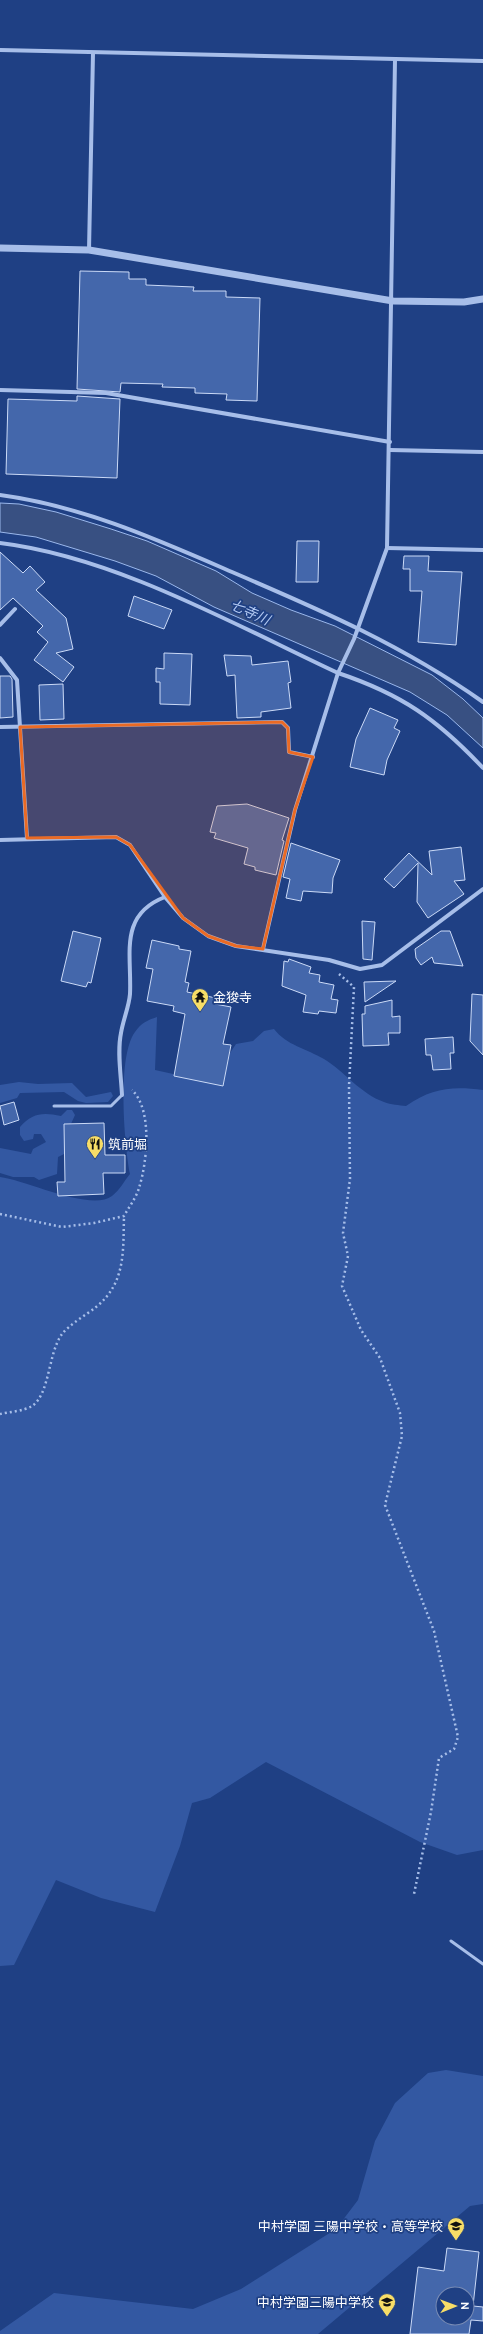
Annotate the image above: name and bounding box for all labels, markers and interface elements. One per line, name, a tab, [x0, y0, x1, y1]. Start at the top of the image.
water label: 七寺川	[227, 595, 275, 630]
temple icon: 金狻寺	[190, 987, 210, 1012]
place label: 金狻寺	[213, 989, 252, 1005]
restaurant icon: 筑前堀	[85, 1134, 105, 1159]
place label: 筑前堀	[108, 1136, 147, 1152]
school or university icon: 中村学園 三陽中学校・高等学校	[446, 2216, 466, 2241]
place label: 中村学園 三陽中学校・高等学校	[258, 2218, 443, 2234]
north arrow	[435, 2286, 475, 2326]
school or university icon: 中村学園三陽中学校	[377, 2292, 397, 2317]
place label: 中村学園三陽中学校	[257, 2294, 374, 2310]
text: N	[458, 2302, 472, 2310]

